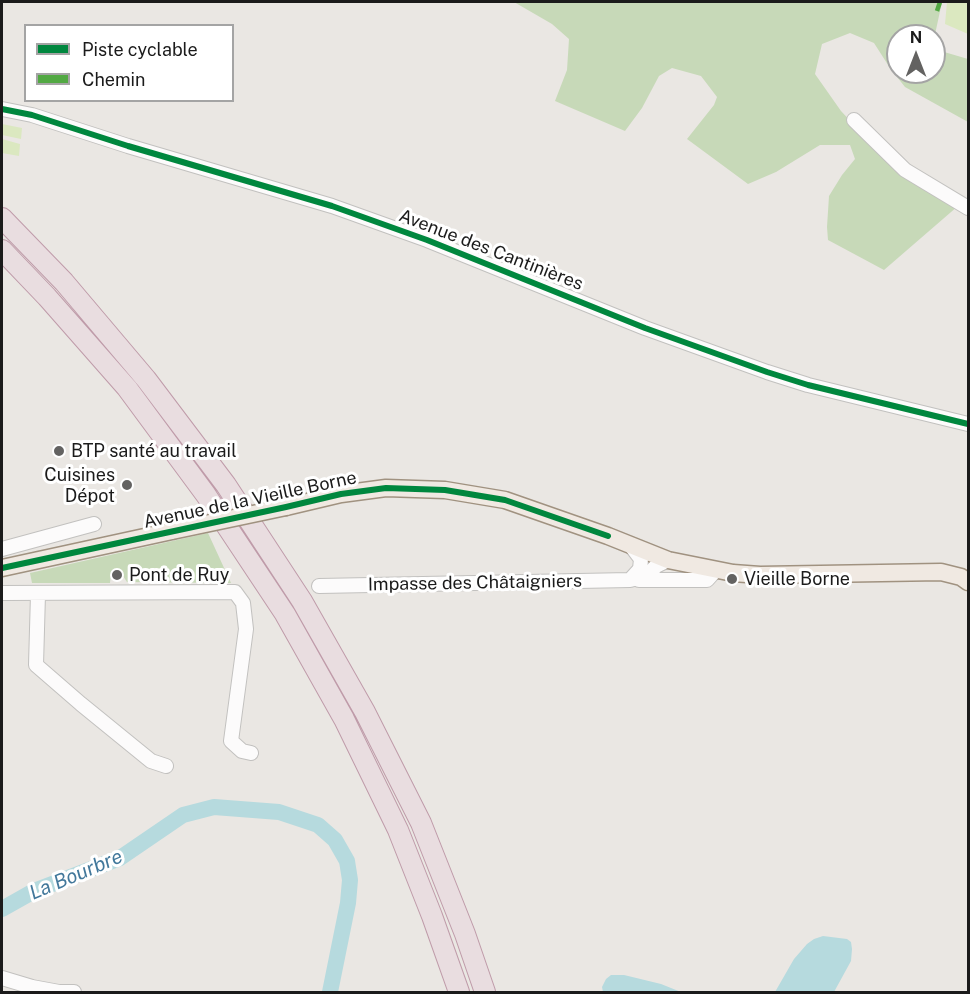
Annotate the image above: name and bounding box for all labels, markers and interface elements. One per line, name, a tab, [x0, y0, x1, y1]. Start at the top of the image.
legend	[24, 24, 234, 102]
north arrow	[886, 24, 946, 84]
text: N	[910, 28, 922, 47]
text: Piste cyclable	[82, 39, 198, 60]
text: Chemin	[82, 69, 146, 90]
street label: Avenue des Cantinières	[396, 205, 586, 295]
place label: BTP santé au travail	[71, 440, 237, 462]
marker: BTP santé au travail	[52, 444, 66, 458]
place label: Cuisines Dépot	[44, 464, 115, 506]
street label: Avenue de la Vieille Borne	[142, 467, 358, 533]
marker: Cuisines Dépot	[120, 478, 134, 492]
place label: Pont de Ruy	[129, 564, 229, 586]
marker: Pont de Ruy	[110, 568, 124, 582]
place label: Vieille Borne	[744, 568, 850, 590]
street label: Impasse des Châtaigniers	[368, 570, 582, 596]
marker: Vieille Borne	[725, 572, 739, 586]
water label: La Bourbre	[26, 845, 126, 905]

